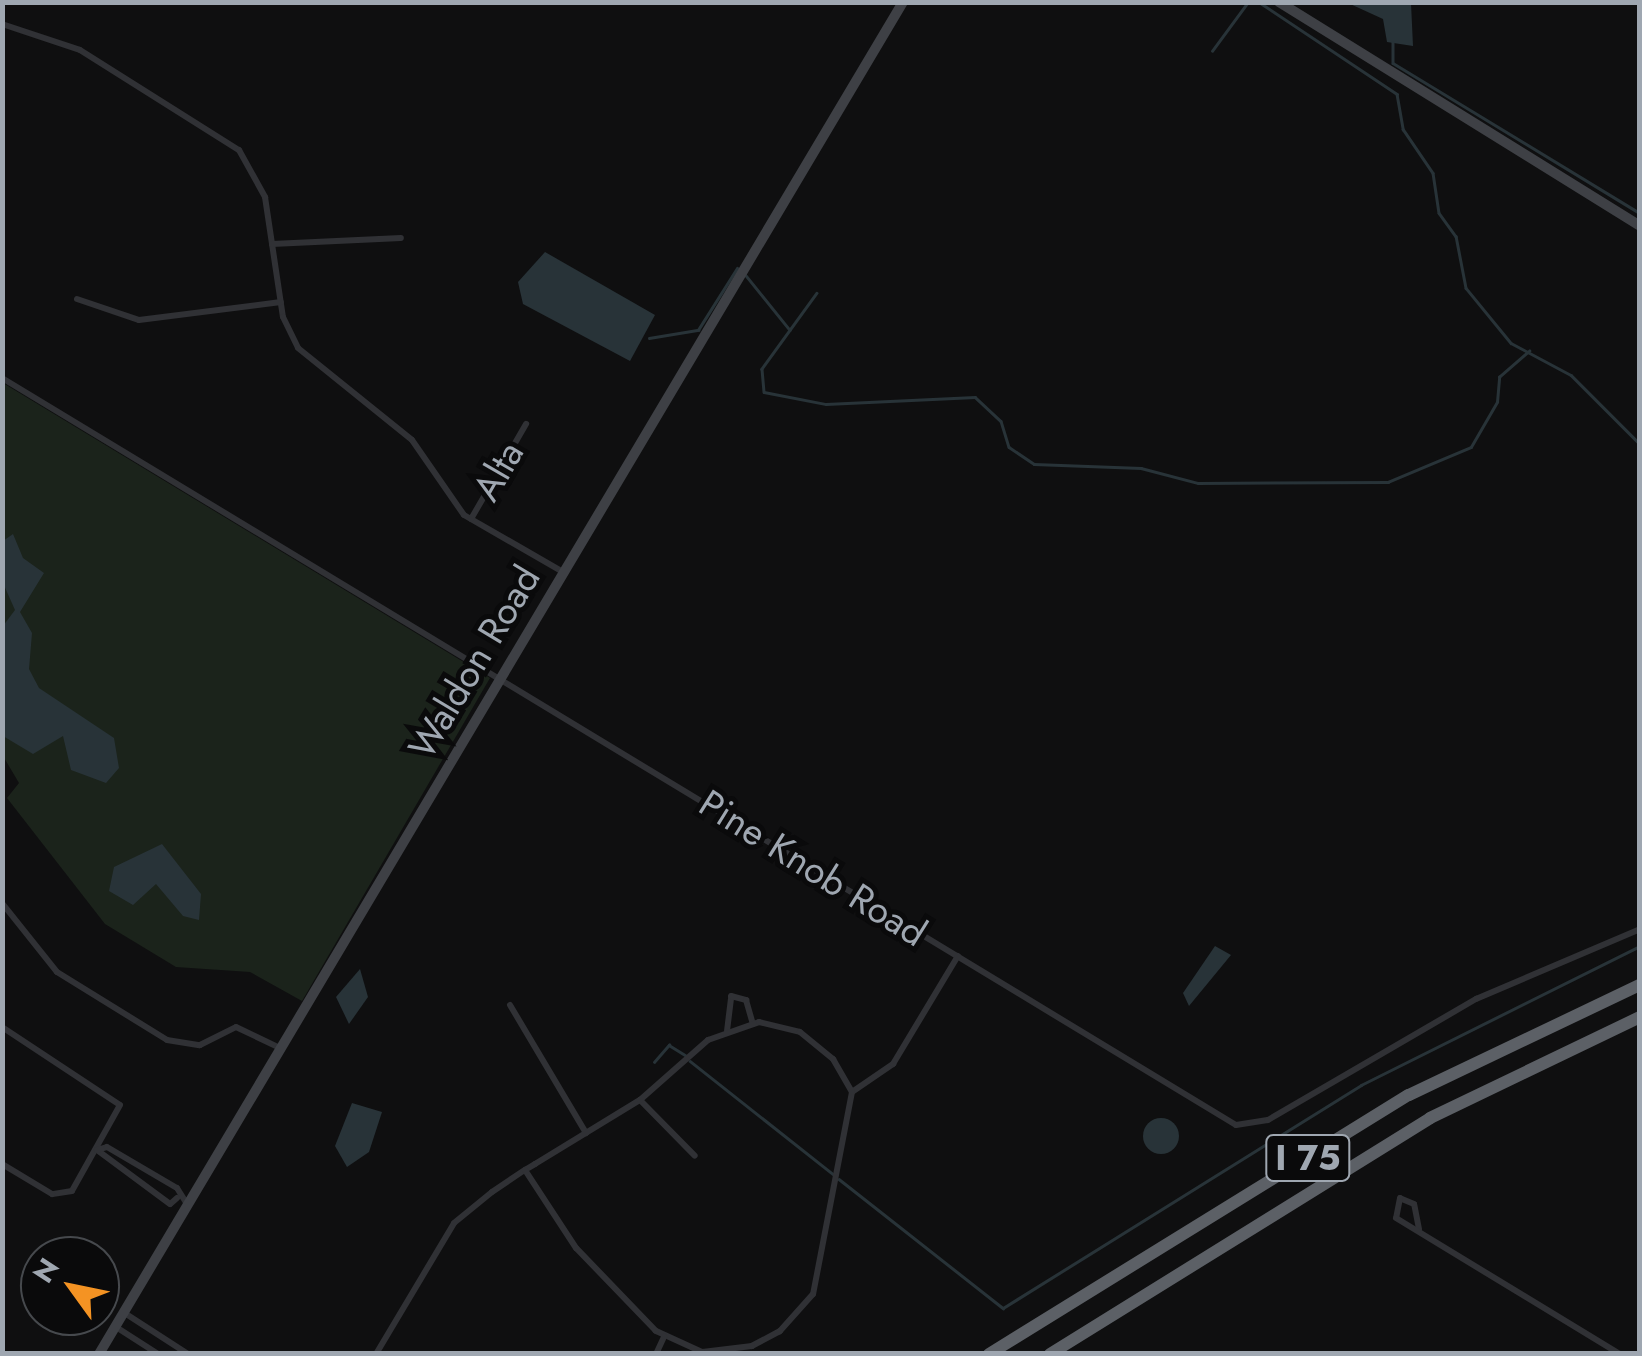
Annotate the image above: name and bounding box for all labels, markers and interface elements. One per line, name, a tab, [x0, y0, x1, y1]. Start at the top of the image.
street label: Alta	[463, 433, 533, 509]
street label: Waldon Road	[399, 557, 549, 767]
street label: Pine Knob Road	[691, 780, 935, 956]
road number: I 75	[1263, 1128, 1353, 1188]
north arrow	[20, 1236, 120, 1336]
text: N	[23, 1250, 69, 1291]

